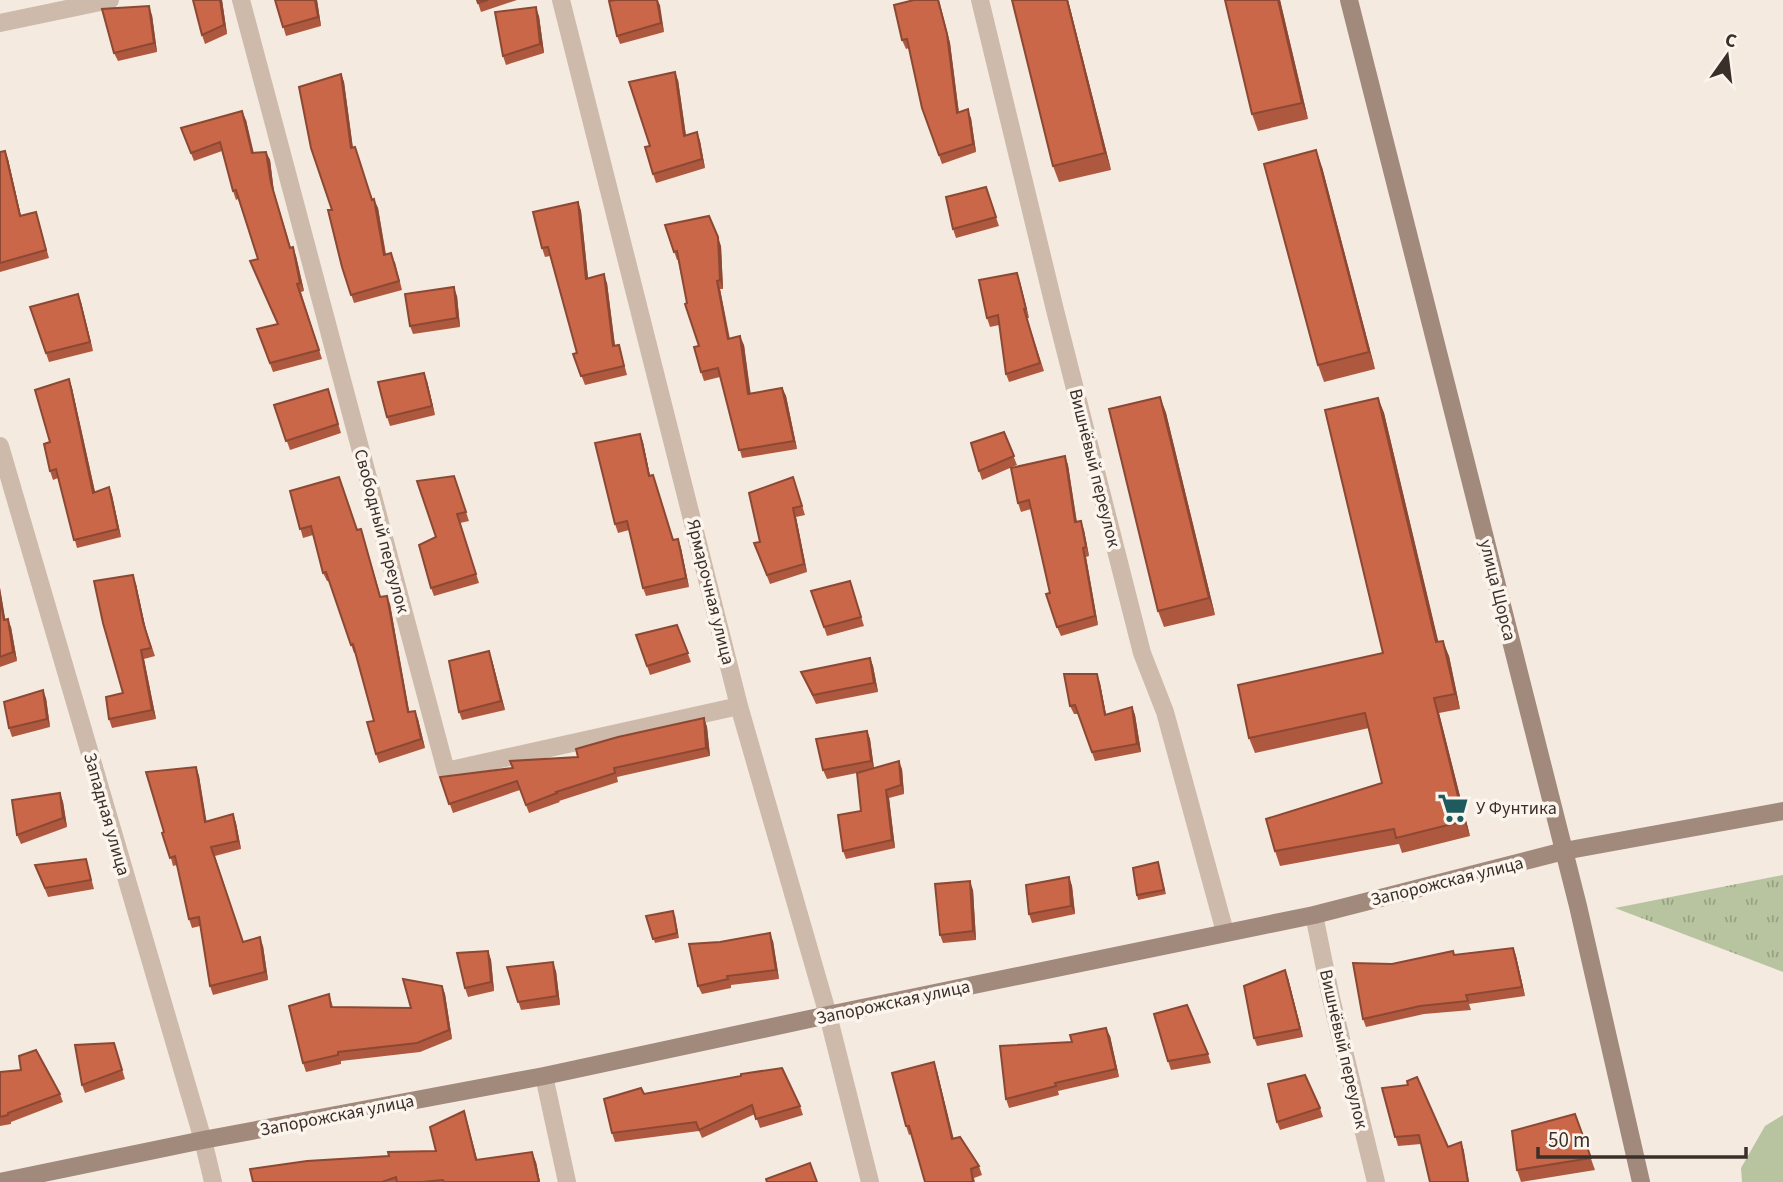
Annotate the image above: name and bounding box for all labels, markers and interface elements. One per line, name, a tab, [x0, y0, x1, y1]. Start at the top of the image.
north arrow	[1692, 21, 1762, 91]
text: С	[1722, 27, 1739, 55]
street label: Вишнёвый переулок	[1063, 386, 1126, 550]
street label: Свободный переулок	[348, 446, 415, 616]
street label: Ярмарочная улица	[680, 517, 741, 668]
street label: улица Щорса	[1473, 537, 1522, 643]
street label: Западная улица	[77, 750, 136, 879]
supermarket icon: У Фунтика	[1436, 791, 1470, 825]
place label: У Фунтика	[1476, 796, 1557, 821]
street label: Запорожская улица	[1368, 850, 1526, 913]
street label: Вишнёвый переулок	[1313, 967, 1374, 1131]
street label: Запорожская улица	[814, 974, 972, 1031]
street label: Запорожская улица	[258, 1088, 416, 1143]
scale bar	[1538, 1116, 1746, 1160]
text: 50 m	[1548, 1125, 1590, 1155]

